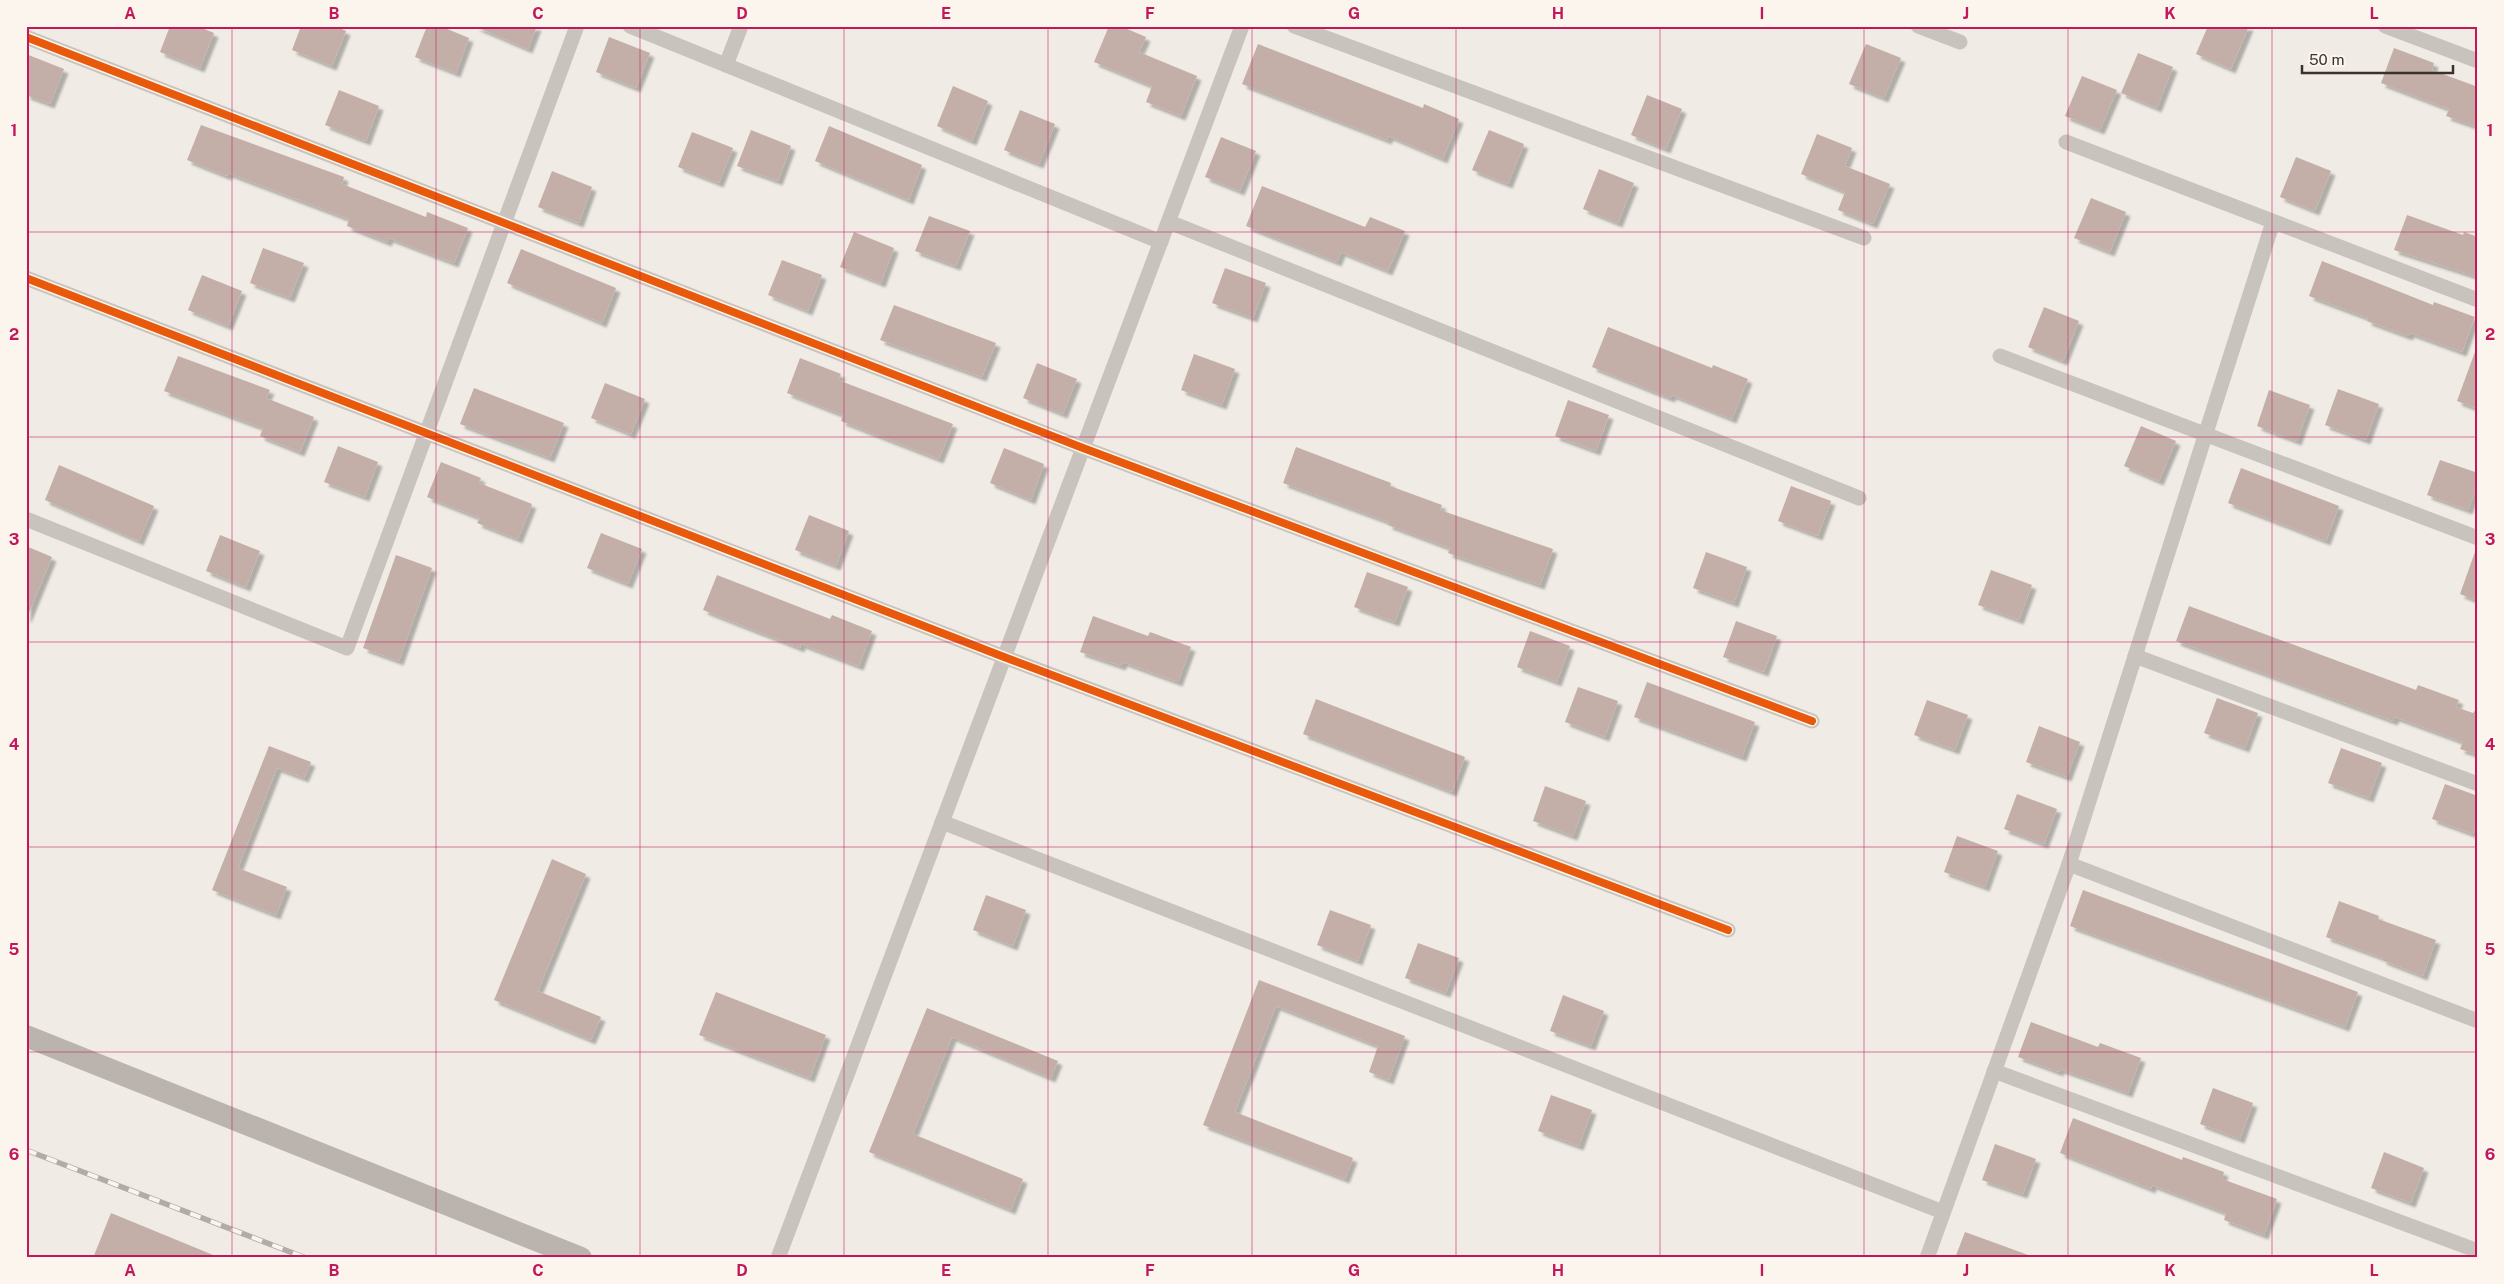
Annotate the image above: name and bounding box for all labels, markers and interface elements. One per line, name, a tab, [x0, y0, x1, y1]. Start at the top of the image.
text: A	[124, 4, 136, 23]
text: B	[329, 4, 340, 23]
text: C	[532, 4, 544, 23]
text: D	[736, 4, 748, 23]
text: E	[941, 4, 951, 23]
text: F	[1145, 4, 1155, 23]
text: G	[1348, 4, 1360, 23]
text: H	[1552, 4, 1564, 23]
text: I	[1760, 4, 1764, 23]
text: J	[1963, 4, 1969, 23]
text: K	[2164, 4, 2176, 23]
text: L	[2369, 4, 2379, 23]
scale bar	[2302, 42, 2453, 74]
text: 50 m	[2309, 51, 2344, 68]
text: 1	[11, 121, 17, 140]
text: 1	[2487, 121, 2493, 140]
text: 2	[9, 325, 19, 344]
text: 2	[2485, 325, 2495, 344]
text: 3	[9, 530, 19, 549]
text: 3	[2485, 530, 2495, 549]
text: 4	[9, 735, 20, 754]
text: 4	[2485, 735, 2496, 754]
text: 5	[9, 940, 20, 959]
text: 5	[2485, 940, 2496, 959]
text: 6	[9, 1145, 19, 1164]
text: 6	[2485, 1145, 2495, 1164]
text: A	[124, 1261, 136, 1280]
text: B	[329, 1261, 340, 1280]
text: C	[532, 1261, 544, 1280]
text: D	[736, 1261, 748, 1280]
text: E	[941, 1261, 951, 1280]
text: F	[1145, 1261, 1155, 1280]
text: G	[1348, 1261, 1360, 1280]
text: H	[1552, 1261, 1564, 1280]
text: I	[1760, 1261, 1764, 1280]
text: J	[1963, 1261, 1969, 1280]
text: K	[2164, 1261, 2176, 1280]
text: L	[2369, 1261, 2379, 1280]

